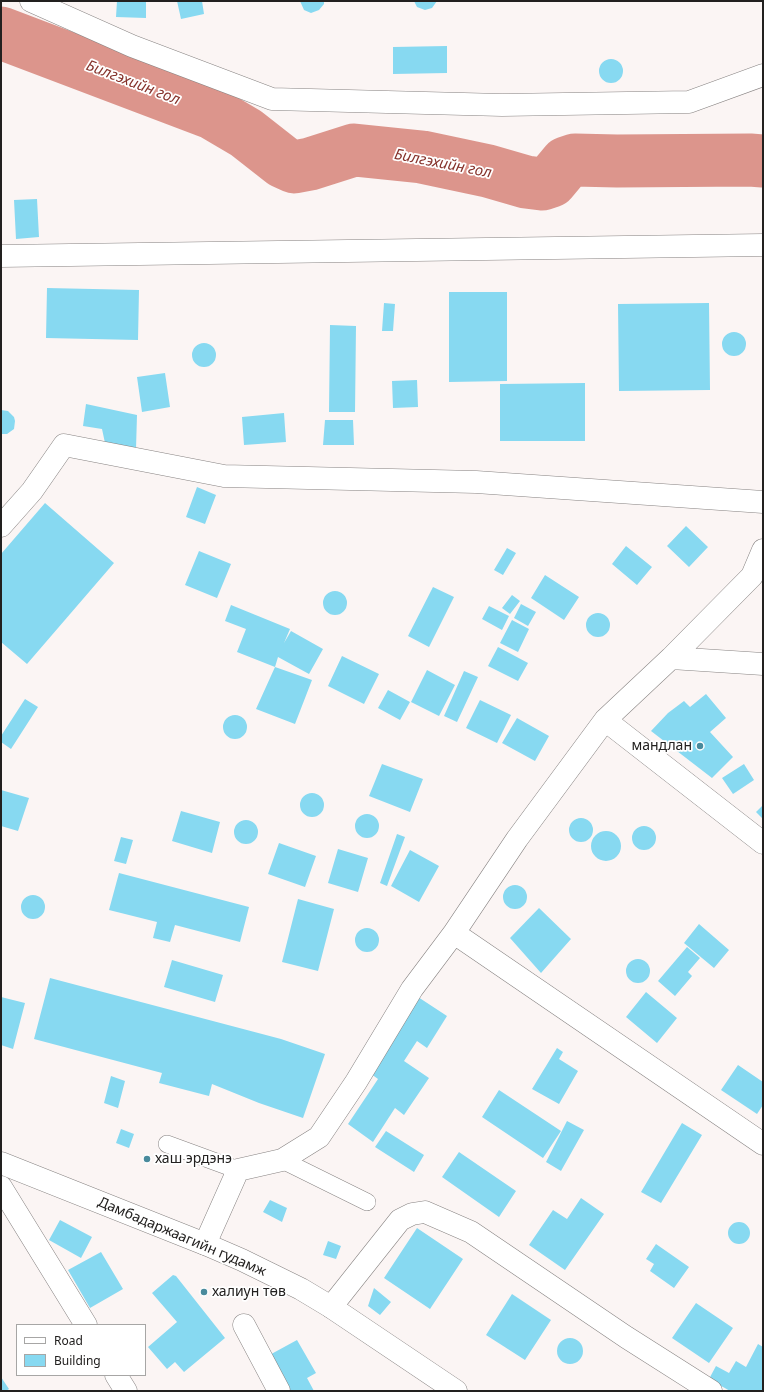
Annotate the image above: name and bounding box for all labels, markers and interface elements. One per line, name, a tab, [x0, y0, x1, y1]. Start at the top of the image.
water label: Билгэхийн гол	[84, 57, 182, 109]
water label: Билгэхийн гол	[393, 146, 493, 182]
place label: мандлан	[631, 738, 692, 754]
marker: мандлан	[695, 741, 705, 751]
place label: хаш эрдэнэ	[155, 1151, 232, 1167]
marker: хаш эрдэнэ	[142, 1154, 152, 1164]
street label: Дамбадаржаагийн гудамж	[95, 1194, 269, 1280]
place label: халиун төв	[212, 1284, 286, 1300]
marker: халиун төв	[199, 1287, 209, 1297]
legend	[16, 1324, 146, 1376]
text: Road	[54, 1332, 83, 1349]
text: Building	[54, 1352, 101, 1369]

